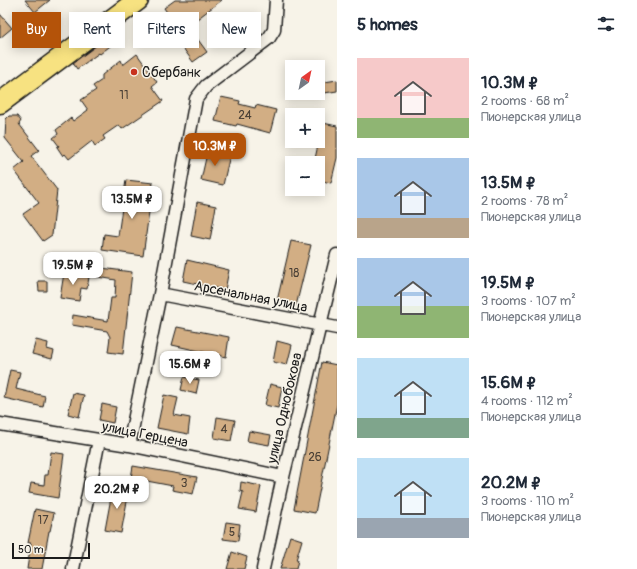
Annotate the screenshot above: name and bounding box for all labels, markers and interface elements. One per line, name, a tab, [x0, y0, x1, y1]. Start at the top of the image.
chip: Buy	[12, 12, 61, 48]
chip: Rent	[69, 12, 125, 48]
chip: Filters	[133, 12, 199, 48]
chip: New	[207, 12, 261, 48]
icon: filters	[595, 13, 617, 35]
text: 5 homes	[357, 14, 418, 35]
north arrow	[285, 60, 325, 100]
map controls	[285, 60, 325, 196]
place label: Сбербанк	[142, 64, 201, 81]
marker: Сбербанк	[129, 67, 139, 77]
text: 10.3M ₽	[481, 72, 539, 93]
icon: home	[389, 74, 437, 122]
house number: 11	[119, 88, 129, 103]
text: 2 rooms · 68 m²	[481, 93, 569, 109]
house number: 24	[238, 108, 252, 123]
button: +	[285, 108, 325, 148]
text: Пионерская улица	[481, 109, 581, 125]
pin: 10.3M ₽	[178, 133, 252, 167]
text: 10.3M ₽	[193, 138, 237, 154]
button: −	[285, 156, 325, 196]
text: 13.5M ₽	[481, 172, 536, 193]
icon: home	[389, 174, 437, 222]
pin: 13.5M ₽	[95, 186, 169, 220]
text: 13.5M ₽	[111, 191, 153, 207]
text: 2 rooms · 78 m²	[481, 193, 568, 209]
text: Пионерская улица	[481, 209, 581, 225]
pin: 19.5M ₽	[36, 252, 110, 286]
text: 19.5M ₽	[52, 257, 94, 273]
house number: 18	[289, 266, 299, 281]
text: 19.5M ₽	[481, 272, 535, 293]
icon: home	[389, 274, 437, 322]
street label: Арсенальная улица	[193, 277, 309, 316]
text: 3 rooms · 107 m²	[481, 293, 576, 309]
text: Пионерская улица	[481, 309, 581, 325]
pin: 15.6M ₽	[153, 351, 227, 385]
street label: улица Однобокова	[263, 351, 306, 466]
text: 15.6M ₽	[169, 356, 211, 372]
text: 15.6M ₽	[481, 372, 537, 393]
icon: home	[389, 374, 437, 422]
text: 4 rooms · 112 m²	[481, 393, 573, 409]
text: Пионерская улица	[481, 409, 581, 425]
street label: улица Герцена	[99, 418, 189, 451]
house number: 4	[221, 422, 228, 437]
house number: 26	[308, 450, 322, 465]
text: 20.2M ₽	[481, 472, 541, 493]
icon: home	[389, 474, 437, 522]
pin: 20.2M ₽	[80, 476, 154, 510]
house number: 3	[181, 476, 188, 491]
text: 20.2M ₽	[94, 481, 140, 497]
text: 3 rooms · 110 m²	[481, 493, 574, 509]
text: Пионерская улица	[481, 509, 581, 525]
house number: 17	[37, 513, 49, 528]
house number: 5	[229, 525, 235, 540]
scale bar	[12, 541, 90, 560]
text: 50 m	[18, 543, 44, 556]

